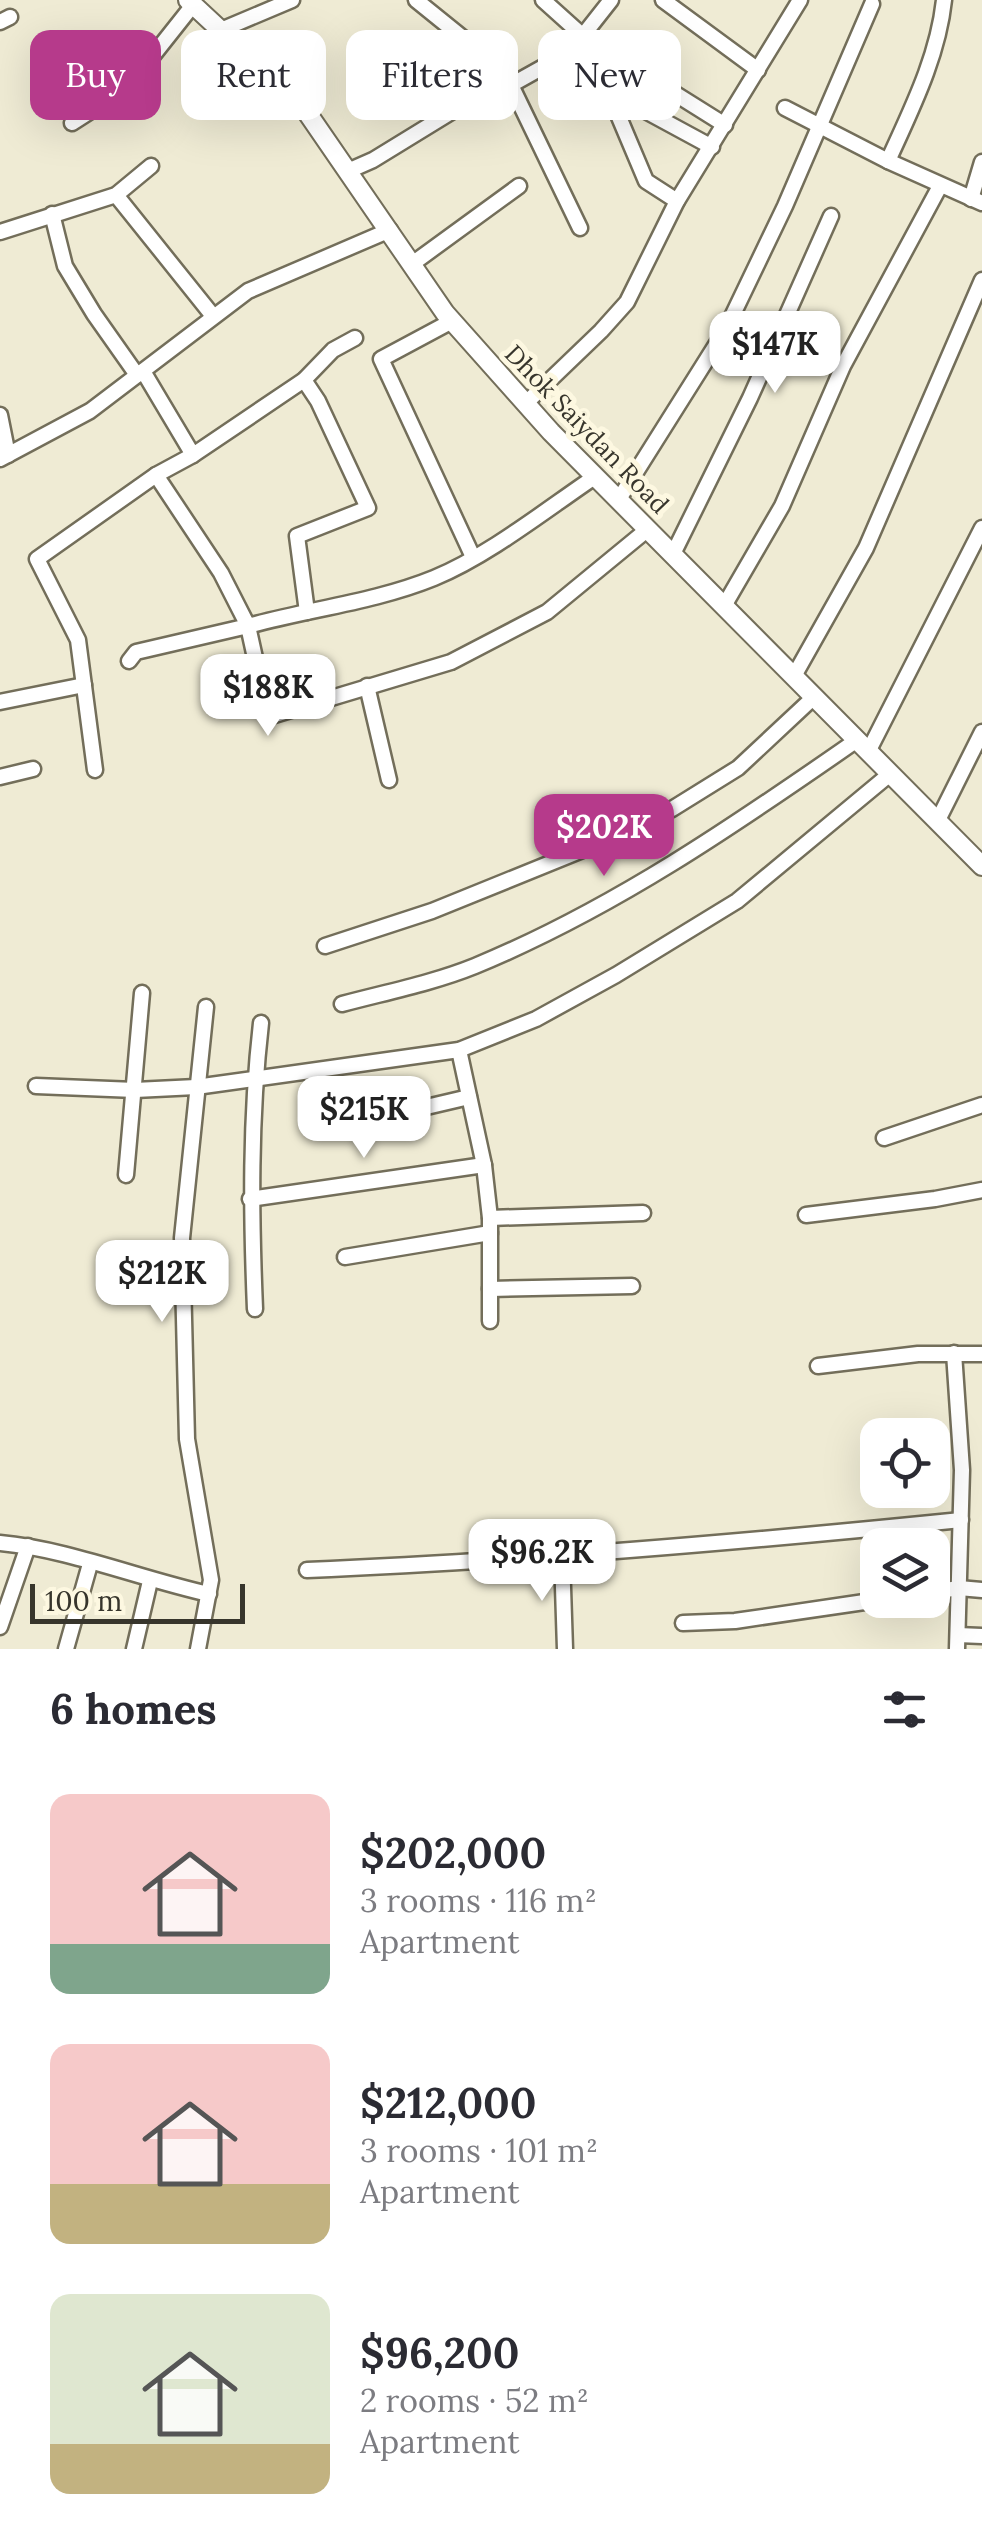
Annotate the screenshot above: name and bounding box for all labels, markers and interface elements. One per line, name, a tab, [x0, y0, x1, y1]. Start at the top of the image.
chip: Buy	[30, 30, 161, 120]
chip: Rent	[181, 30, 326, 120]
chip: Filters	[346, 30, 518, 120]
chip: New	[538, 30, 681, 120]
pin: $147K	[705, 311, 845, 396]
text: $147K	[731, 323, 819, 364]
street label: Dhok Saiydan Road	[498, 338, 676, 520]
pin: $188K	[198, 654, 338, 739]
text: $188K	[222, 666, 314, 707]
pin: $202K	[534, 794, 674, 879]
text: $202K	[556, 806, 652, 847]
pin: $215K	[294, 1076, 434, 1161]
text: $215K	[320, 1088, 408, 1129]
pin: $212K	[92, 1240, 232, 1325]
text: $212K	[118, 1252, 206, 1293]
map controls	[860, 1418, 950, 1618]
button: locate	[860, 1418, 950, 1508]
pin: $96.2K	[461, 1519, 623, 1604]
button: layers	[860, 1528, 950, 1618]
text: $96.2K	[491, 1531, 593, 1572]
scale bar	[30, 1579, 245, 1624]
text: 100 m	[45, 1583, 122, 1619]
text: 6 homes	[50, 1682, 217, 1736]
icon: filters	[877, 1682, 932, 1737]
text: $202,000	[360, 1826, 546, 1880]
icon: home	[130, 1834, 250, 1954]
text: 3 rooms · 116 m²	[360, 1880, 597, 1921]
text: Apartment	[360, 1921, 520, 1962]
text: $212,000	[360, 2076, 537, 2130]
icon: home	[130, 2084, 250, 2204]
text: 3 rooms · 101 m²	[360, 2130, 598, 2171]
text: Apartment	[360, 2171, 520, 2212]
text: $96,200	[360, 2326, 519, 2380]
icon: home	[130, 2334, 250, 2454]
text: 2 rooms · 52 m²	[360, 2380, 589, 2421]
text: Apartment	[360, 2421, 520, 2462]

